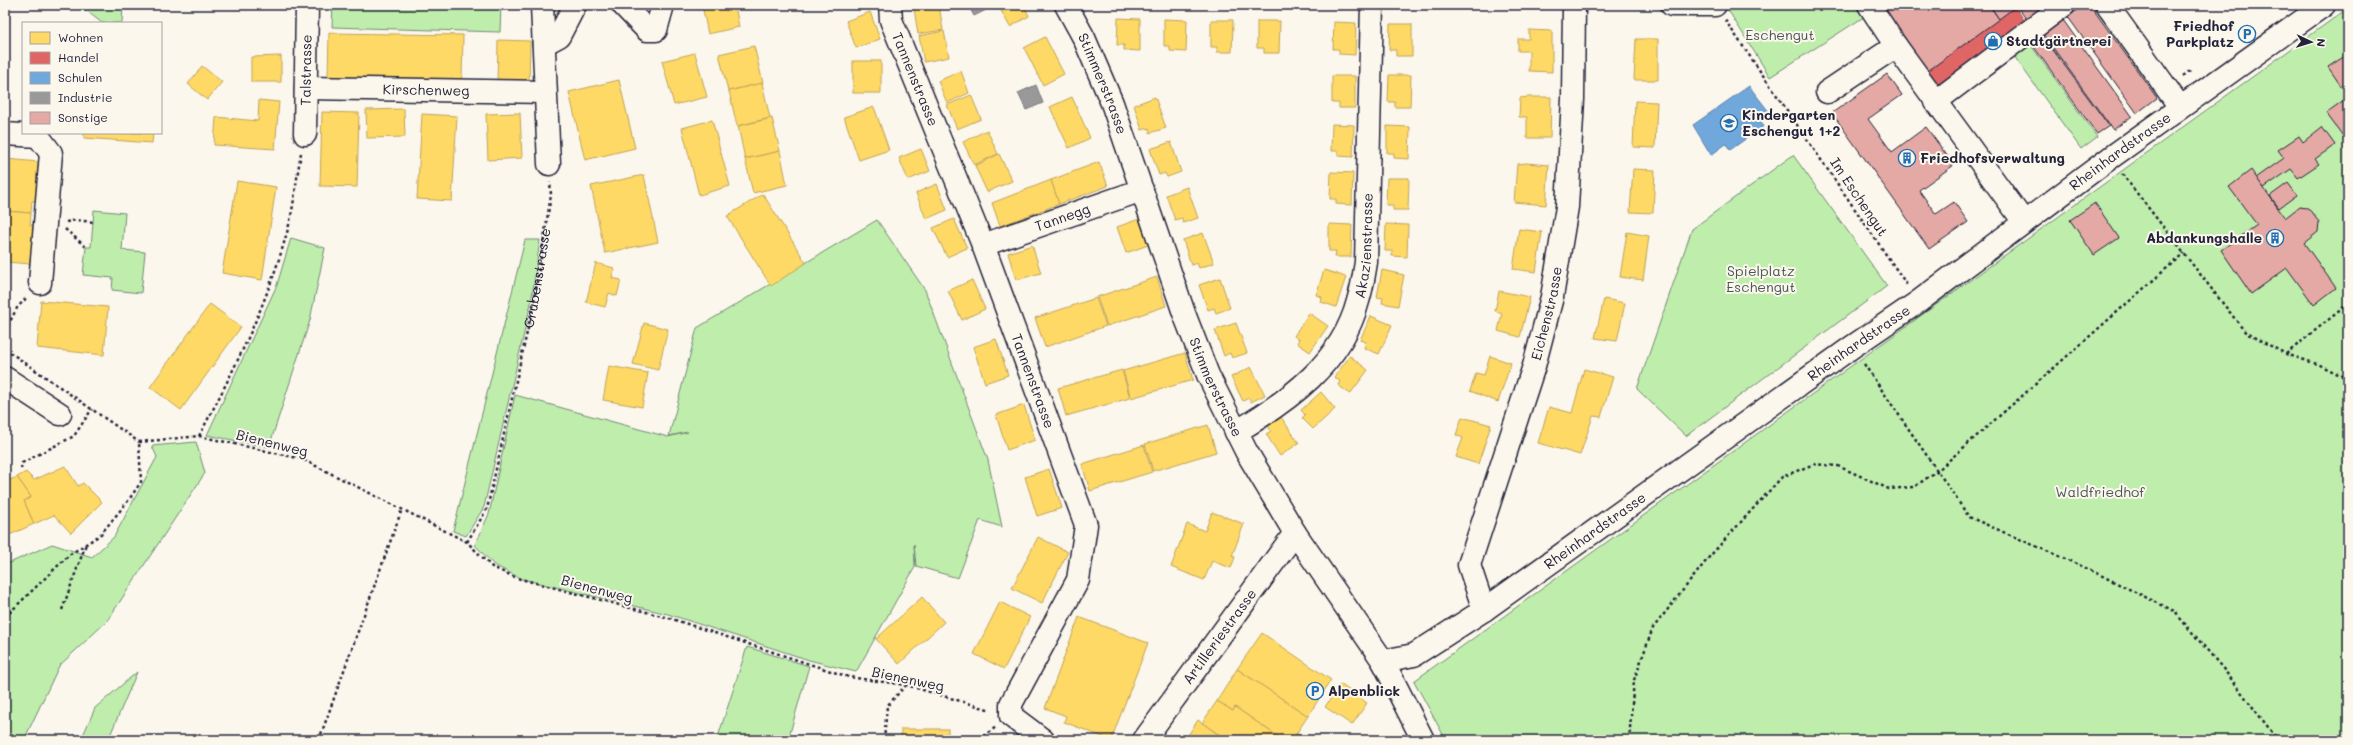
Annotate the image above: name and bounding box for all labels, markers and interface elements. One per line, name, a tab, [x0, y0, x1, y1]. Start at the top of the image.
place label: Friedhof Parkplatz	[2166, 16, 2235, 51]
legend	[22, 22, 162, 134]
north arrow	[2291, 22, 2331, 62]
parking icon: Friedhof Parkplatz	[2237, 24, 2257, 44]
park label: Eschengut	[1745, 25, 1815, 44]
text: Wohnen	[58, 29, 103, 45]
street label: Tannenstrasse	[888, 29, 943, 129]
street label: Stimmerstrasse	[1074, 29, 1132, 137]
shop icon: Stadtgärtnerei	[1983, 31, 2003, 51]
place label: Stadtgärtnerei	[2006, 31, 2112, 50]
street label: Talstrasse	[295, 34, 316, 106]
text: N	[2314, 38, 2329, 47]
text: Handel	[58, 49, 99, 65]
text: Schulen	[58, 69, 102, 85]
street label: Kirschenweg	[382, 79, 470, 100]
text: Industrie	[58, 89, 112, 105]
place label: Kindergarten Eschengut 1+2	[1742, 105, 1841, 140]
street label: Rheinhardstrasse	[2065, 108, 2174, 194]
text: Sonstige	[58, 109, 108, 125]
school or university icon: Kindergarten Eschengut 1+2	[1719, 113, 1739, 133]
building icon: Friedhofsverwaltung	[1897, 148, 1917, 168]
place label: Friedhofsverwaltung	[1920, 148, 2065, 167]
street label: Im Eschengut	[1826, 154, 1893, 240]
street label: Akazienstrasse	[1349, 193, 1377, 300]
street label: Tannegg	[1032, 199, 1092, 235]
street label: Grubenstrasse	[518, 226, 555, 330]
place label: Abdankungshalle	[2146, 228, 2262, 247]
building icon: Abdankungshalle	[2265, 228, 2285, 248]
park label: Spielplatz Eschengut	[1726, 261, 1796, 296]
street label: Eichenstrasse	[1526, 265, 1566, 362]
street label: Rheinhardstrasse	[1803, 300, 1914, 385]
street label: Tannenstrasse	[1007, 331, 1060, 431]
street label: Stimmerstrasse	[1185, 334, 1247, 440]
street label: Bienenweg	[234, 424, 310, 461]
park label: Waldfriedhof	[2055, 482, 2145, 501]
street label: Rheinhardstrasse	[1540, 487, 1649, 573]
street label: Bienenweg	[559, 570, 635, 607]
street label: Artilleriestrasse	[1178, 585, 1260, 688]
street label: Bienenweg	[870, 662, 946, 695]
parking icon: Alpenblick	[1305, 681, 1325, 701]
place label: Alpenblick	[1328, 681, 1400, 700]

